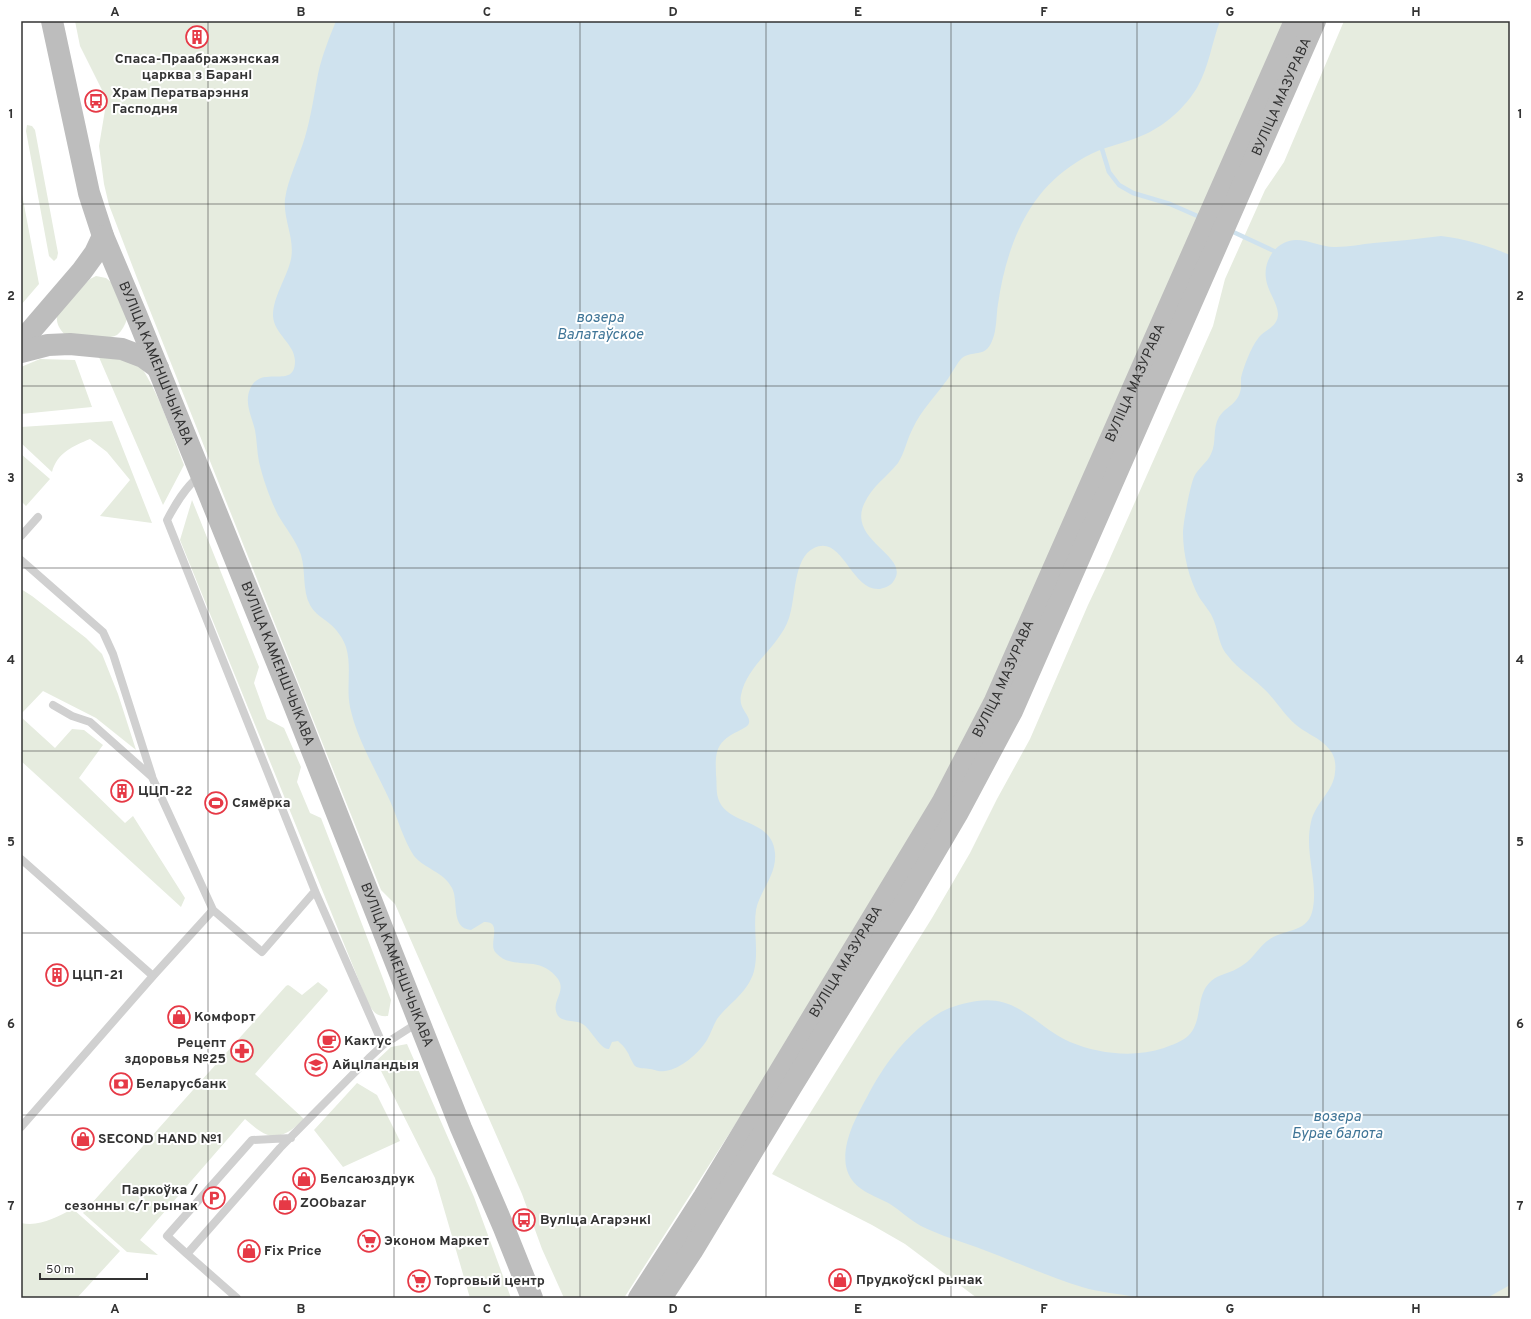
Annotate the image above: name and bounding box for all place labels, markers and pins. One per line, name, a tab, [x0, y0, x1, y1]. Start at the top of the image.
building icon: Спаса-Праабражэнская царква з Барані	[184, 24, 210, 50]
place label: Спаса-Праабражэнская царква з Барані	[115, 51, 279, 84]
place label: Храм Ператварэння Гасподня	[112, 85, 249, 118]
bus stop icon: Храм Ператварэння Гасподня	[83, 88, 109, 114]
building icon: ЦЦП-22	[109, 778, 135, 804]
place label: ЦЦП-22	[138, 783, 193, 800]
sports icon: Сямёрка	[203, 790, 229, 816]
place label: Сямёрка	[232, 795, 291, 812]
building icon: ЦЦП-21	[44, 962, 70, 988]
place label: ЦЦП-21	[72, 967, 124, 984]
shop icon: Комфорт	[166, 1004, 192, 1030]
place label: Комфорт	[194, 1009, 256, 1026]
cafe icon: Кактус	[316, 1028, 342, 1054]
place label: Кактус	[344, 1033, 392, 1050]
place label: Рецепт здоровья №25	[124, 1035, 226, 1068]
pharmacy icon: Рецепт здоровья №25	[229, 1038, 255, 1064]
school or university icon: Айціландыя	[303, 1052, 329, 1078]
place label: Айціландыя	[332, 1057, 419, 1074]
bank icon: Беларусбанк	[108, 1071, 134, 1097]
place label: Беларусбанк	[136, 1076, 227, 1093]
shop icon: SECOND HAND №1	[70, 1126, 96, 1152]
place label: SECOND HAND №1	[98, 1131, 222, 1148]
shop icon: Белсаюздрук	[291, 1166, 317, 1192]
place label: Белсаюздрук	[320, 1171, 415, 1188]
place label: Паркоўка / сезонны с/г рынак	[64, 1182, 199, 1215]
parking icon: Паркоўка / сезонны с/г рынак	[201, 1185, 227, 1211]
shop icon: ZOObazar	[272, 1190, 298, 1216]
place label: ZOObazar	[300, 1195, 367, 1212]
bus stop icon: Вуліца Агарэнкі	[511, 1207, 537, 1233]
place label: Вуліца Агарэнкі	[540, 1212, 651, 1229]
supermarket icon: Эконом Маркет	[356, 1228, 382, 1254]
place label: Эконом Маркет	[384, 1233, 489, 1250]
shop icon: Fix Price	[236, 1238, 262, 1264]
place label: Fix Price	[264, 1243, 322, 1260]
shop icon: Прудкоўскі рынак	[827, 1267, 853, 1293]
supermarket icon: Торговый центр	[406, 1268, 432, 1294]
place label: Прудкоўскі рынак	[856, 1272, 983, 1289]
place label: Торговый центр	[434, 1273, 545, 1290]

